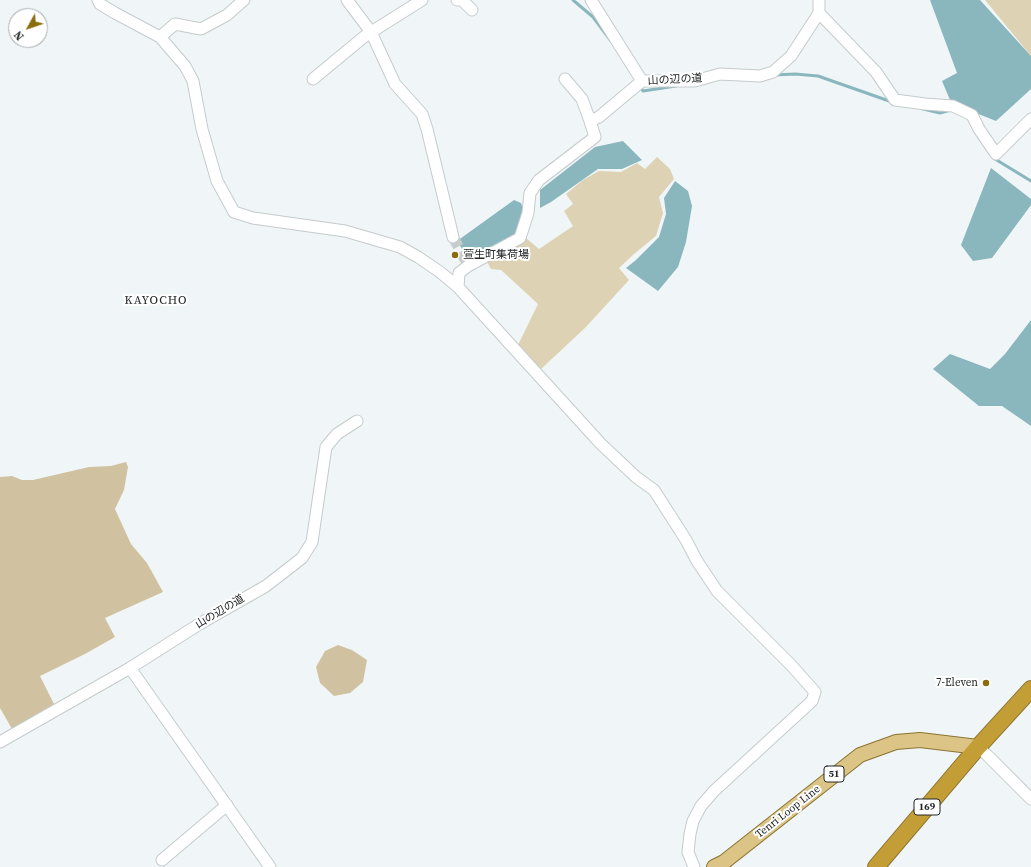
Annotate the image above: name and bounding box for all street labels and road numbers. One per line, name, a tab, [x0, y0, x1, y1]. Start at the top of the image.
street label: 山の辺の道	[647, 72, 703, 88]
street label: 山の辺の道	[193, 592, 247, 632]
road number: 51	[824, 766, 844, 782]
street label: Tenri Loop Line	[753, 783, 823, 841]
road number: 169	[914, 799, 940, 815]

